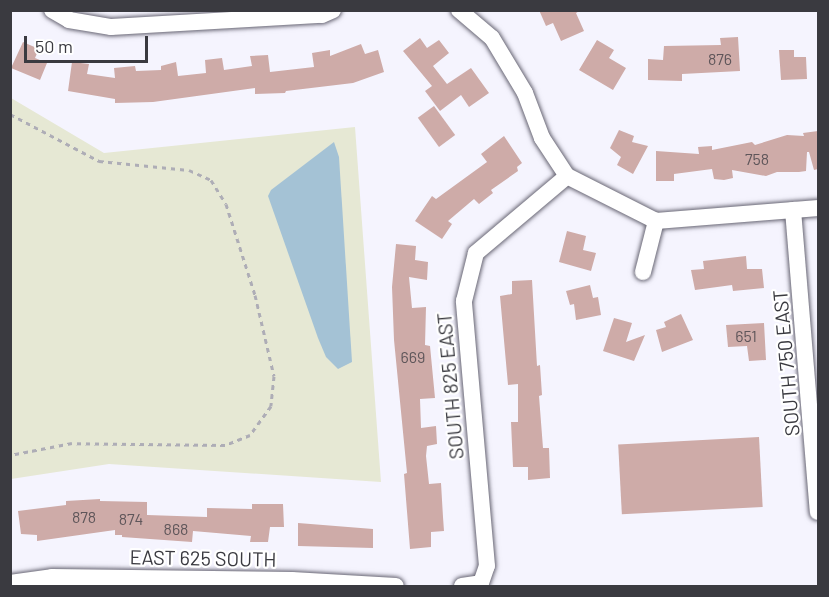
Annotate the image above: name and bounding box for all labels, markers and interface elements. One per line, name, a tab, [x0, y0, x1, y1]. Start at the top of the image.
scale bar	[27, 24, 152, 62]
text: 50 m	[35, 35, 73, 57]
house number: 876	[708, 49, 732, 69]
house number: 758	[745, 149, 769, 169]
street label: SOUTH 750 EAST	[768, 289, 804, 437]
street label: SOUTH 825 EAST	[432, 312, 468, 460]
house number: 651	[735, 326, 757, 346]
house number: 669	[401, 347, 425, 367]
house number: 878	[72, 507, 96, 527]
house number: 874	[119, 509, 143, 529]
house number: 868	[164, 519, 188, 539]
street label: EAST 625 SOUTH	[129, 545, 277, 571]

